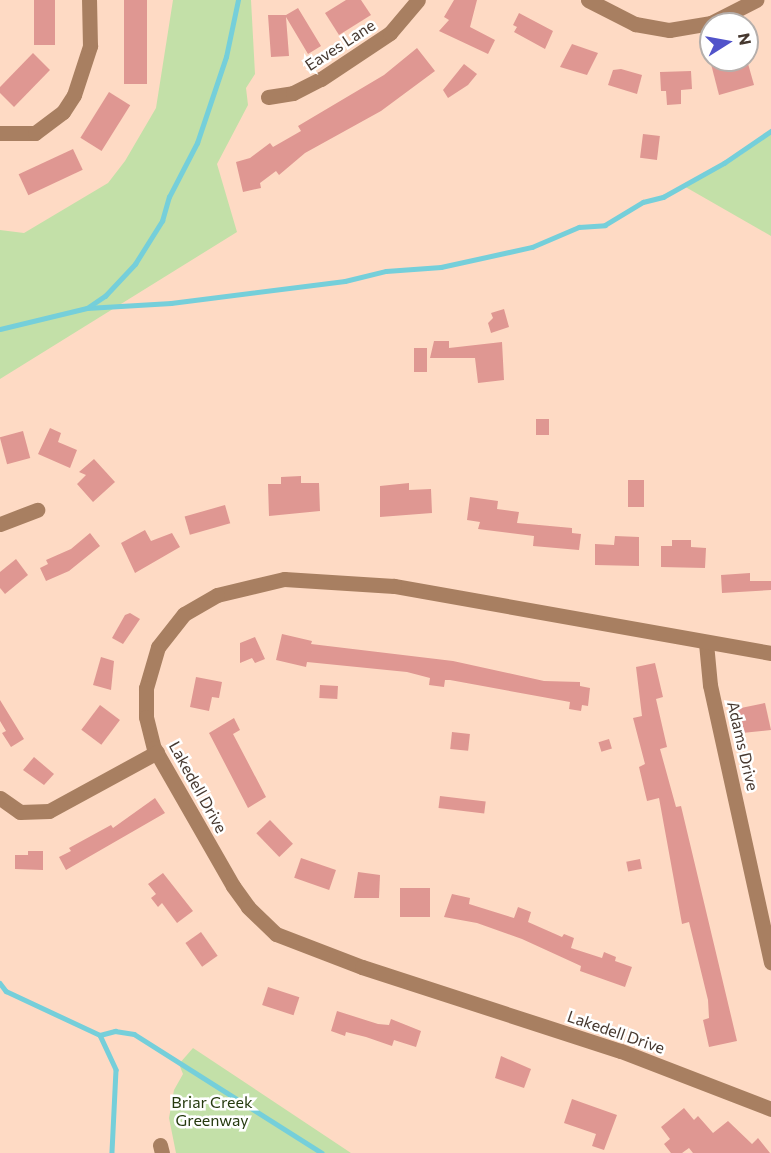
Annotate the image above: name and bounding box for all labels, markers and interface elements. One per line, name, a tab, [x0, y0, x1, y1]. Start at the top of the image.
north arrow	[699, 12, 759, 72]
street label: Eaves Lane	[301, 15, 379, 75]
text: N	[735, 31, 756, 47]
street label: Adams Drive	[723, 699, 763, 793]
street label: Lakedell Drive	[165, 738, 231, 836]
street label: Lakedell Drive	[565, 1006, 667, 1058]
park label: Briar Creek Greenway	[171, 1092, 253, 1130]

